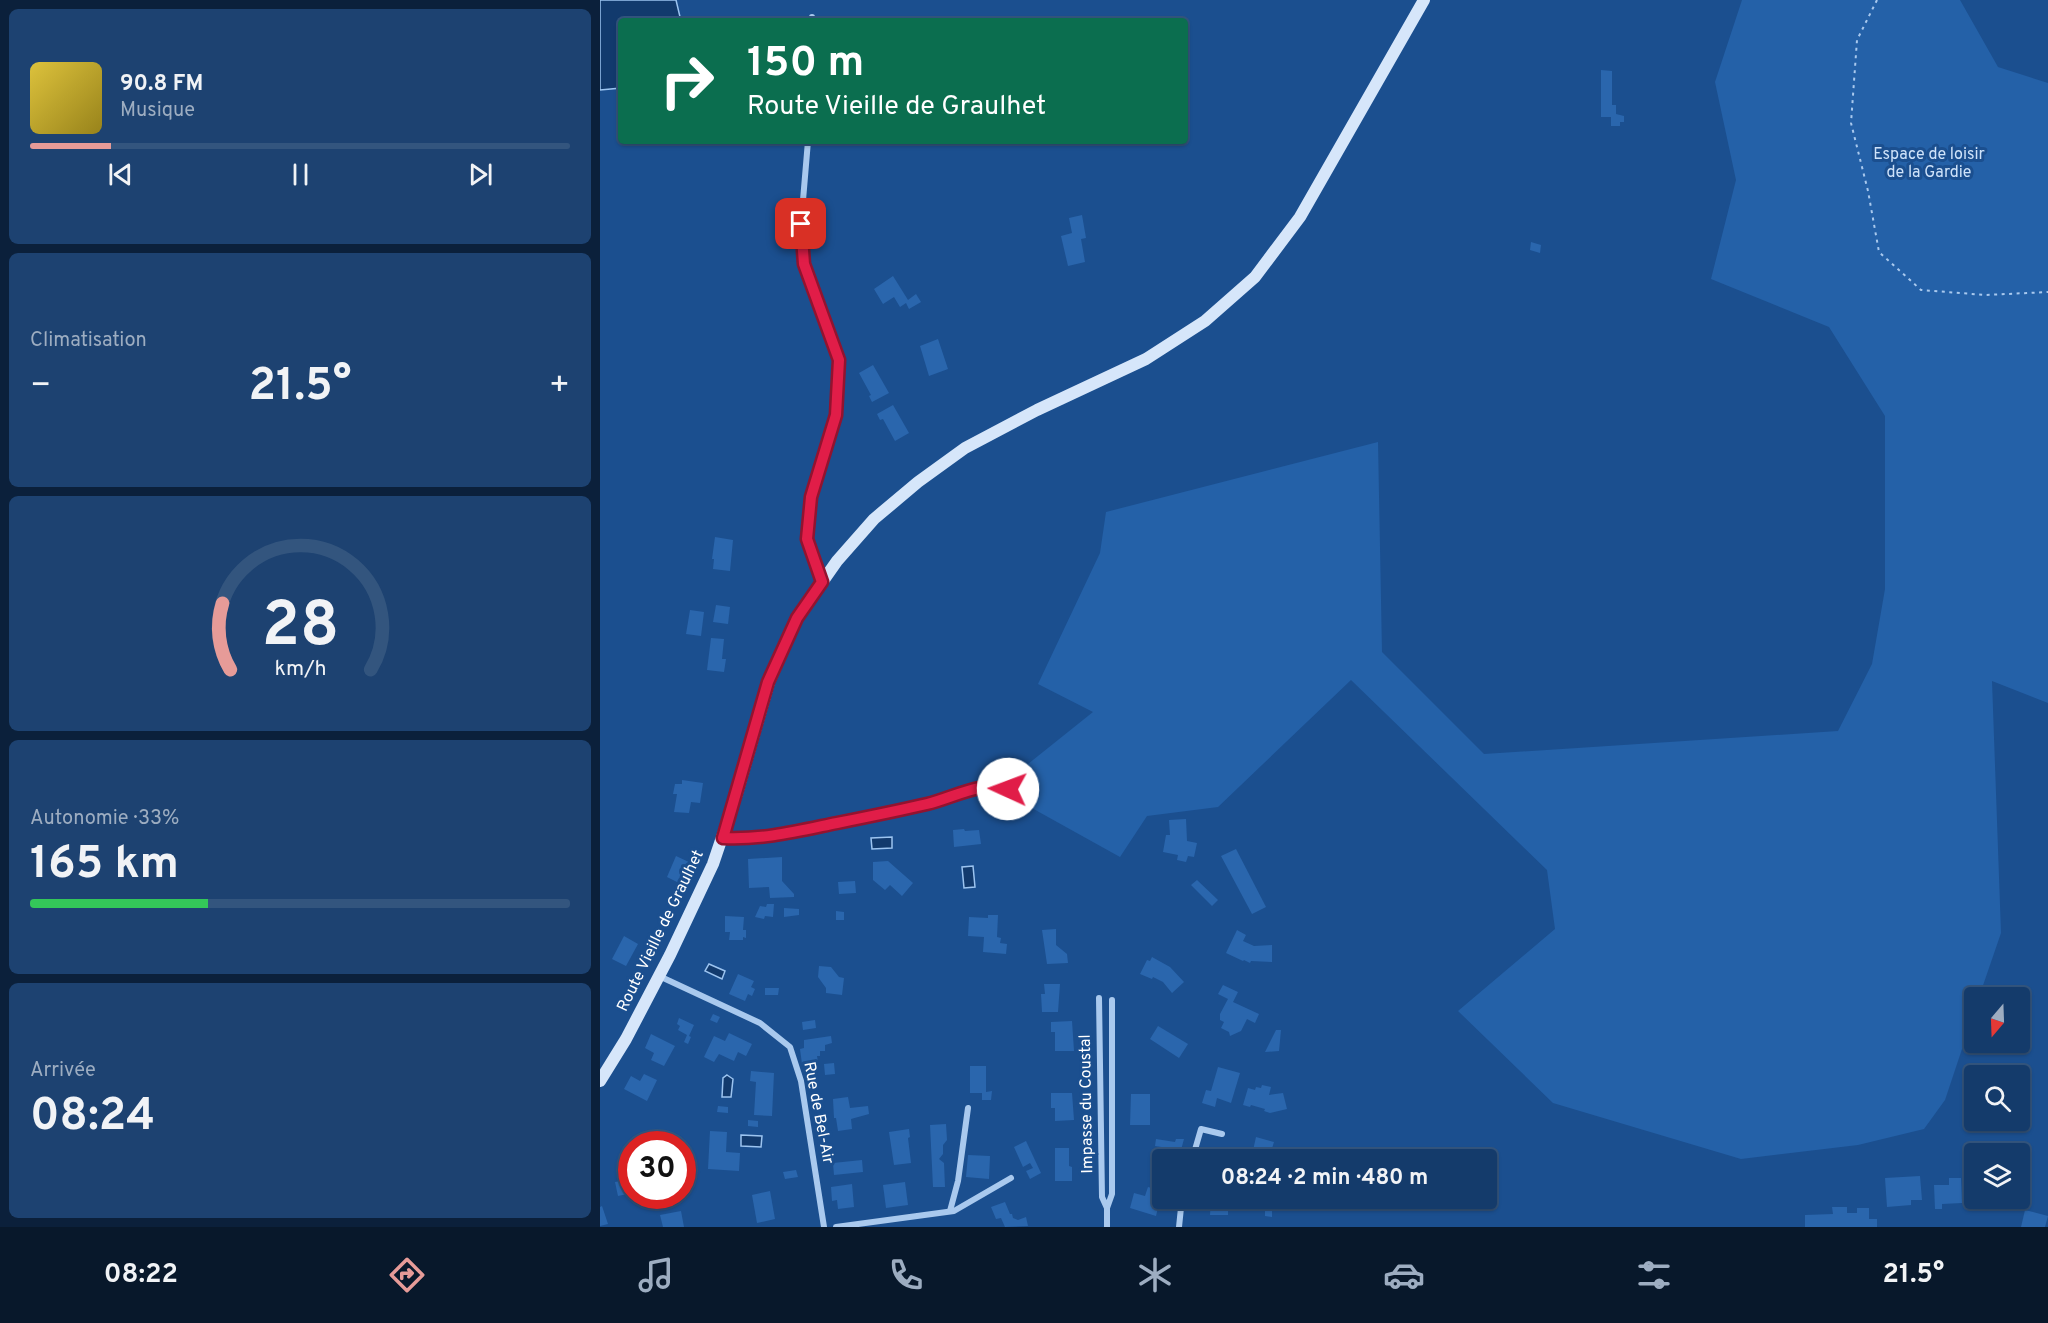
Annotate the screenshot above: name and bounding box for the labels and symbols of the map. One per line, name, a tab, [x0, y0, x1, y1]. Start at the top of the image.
park label: Espace de loisir de la Gardie	[1873, 145, 1985, 183]
pin	[775, 198, 826, 249]
position arrow	[976, 757, 1040, 821]
street label: Route Vieille de Graulhet	[613, 847, 709, 1015]
north arrow	[1964, 987, 2030, 1053]
street label: Impasse du Coustal	[1076, 1034, 1098, 1174]
street label: Rue de Bel-Air	[798, 1060, 838, 1166]
speed limit sign: 30	[618, 1131, 696, 1209]

